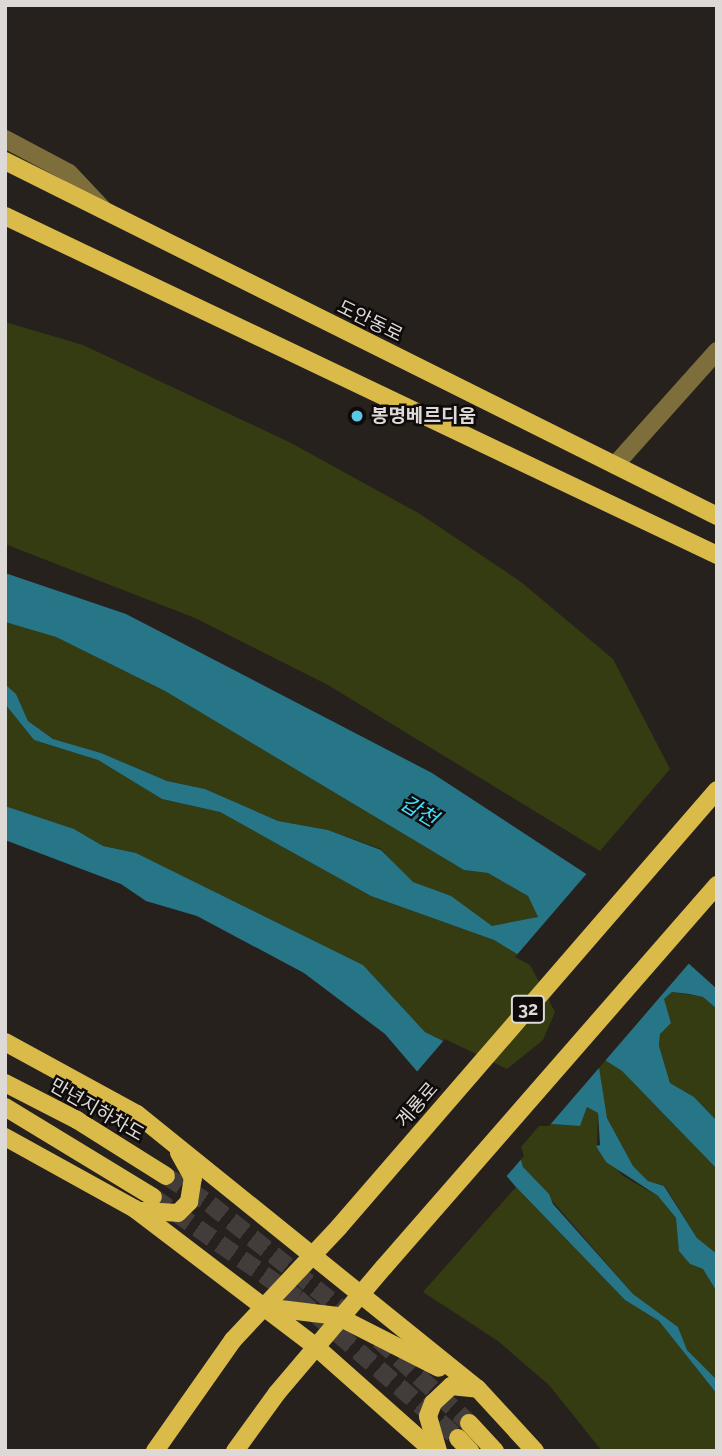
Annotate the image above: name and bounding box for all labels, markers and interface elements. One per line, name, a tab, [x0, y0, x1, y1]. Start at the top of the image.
street label: 도안동로	[334, 295, 406, 347]
place label: 봉명베르디움	[371, 405, 476, 427]
marker: 봉명베르디움	[349, 408, 365, 424]
water label: 갑천	[396, 790, 442, 832]
road number: 32	[510, 994, 546, 1024]
street label: 만년지하차도	[46, 1074, 148, 1146]
street label: 계룡로	[391, 1078, 443, 1132]

